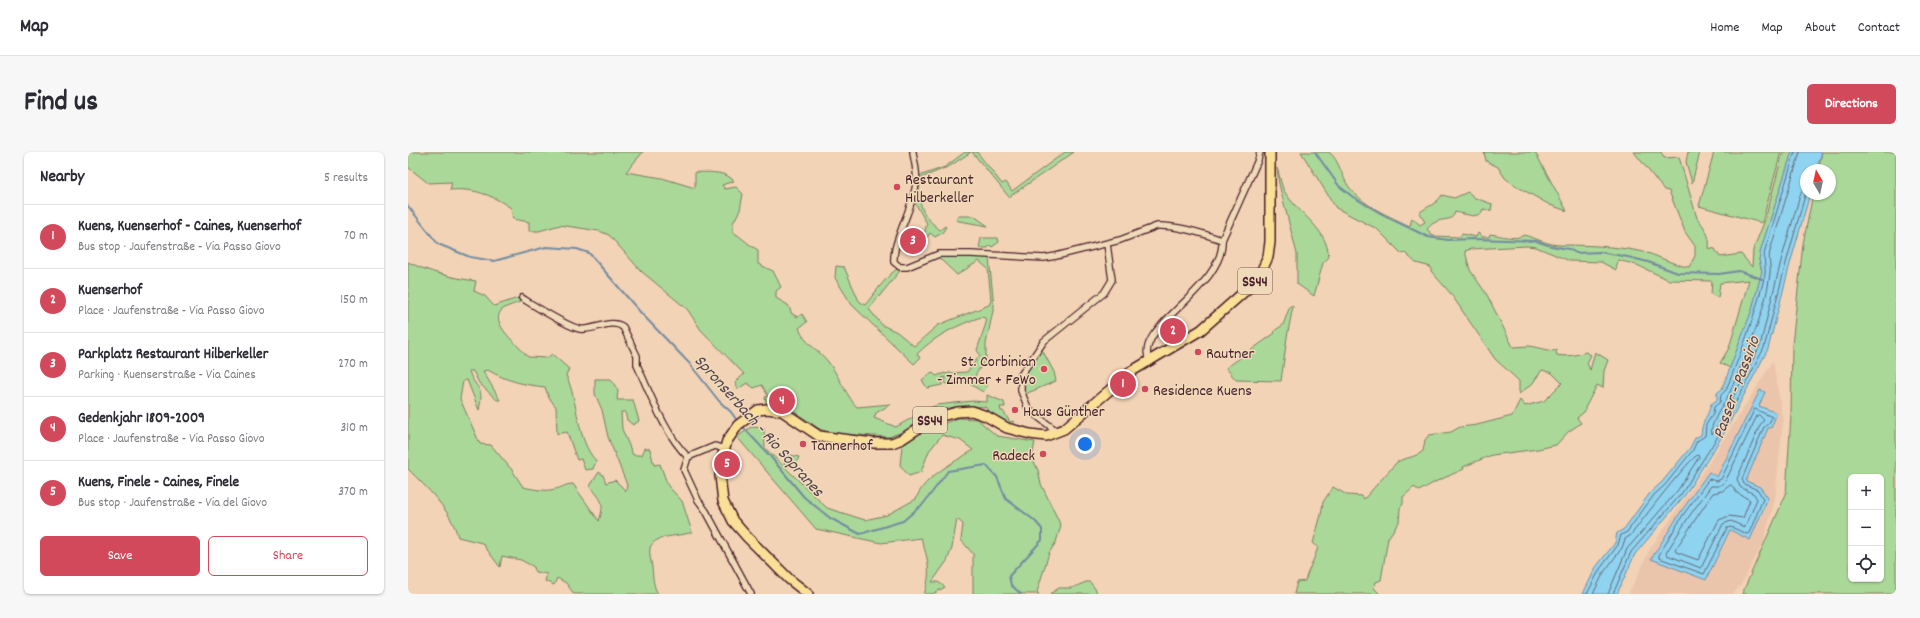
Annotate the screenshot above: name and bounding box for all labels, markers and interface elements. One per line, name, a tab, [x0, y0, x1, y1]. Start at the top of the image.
text: Map	[20, 14, 49, 41]
text: Home	[1710, 18, 1739, 38]
text: Map	[1761, 18, 1783, 38]
text: About	[1805, 18, 1836, 38]
text: Contact	[1858, 18, 1900, 38]
text: Find us	[24, 84, 98, 124]
button: Directions	[1807, 84, 1896, 124]
north arrow	[1800, 164, 1836, 200]
text: Nearby	[40, 166, 84, 190]
text: 5 results	[324, 169, 368, 188]
place label: Restaurant Hilberkeller	[905, 169, 974, 210]
marker: Restaurant Hilberkeller	[892, 182, 902, 192]
text: Kuens, Kuenserhof - Caines, Kuenserhof	[78, 216, 301, 238]
pin: 3	[900, 226, 926, 256]
text: 1	[52, 227, 54, 246]
text: 70 m	[344, 227, 368, 246]
text: Bus stop · Jaufenstraße - Via Passo Giovo	[78, 238, 281, 257]
road number: SS44	[1238, 268, 1272, 294]
text: Kuenserhof	[78, 280, 142, 302]
text: 2	[50, 291, 56, 310]
text: 150 m	[340, 291, 368, 310]
text: Place · Jaufenstraße - Via Passo Giovo	[78, 302, 265, 321]
pin: 2	[1160, 316, 1186, 346]
water label: Passer - Passirio	[1708, 332, 1768, 443]
place label: Rautner	[1206, 343, 1255, 366]
text: Parkplatz Restaurant Hilberkeller	[78, 344, 268, 366]
marker: Rautner	[1193, 347, 1203, 357]
water label: Spronserbach - Rio Sopranes	[687, 351, 829, 504]
place label: St. Corbinian - Zimmer + FeWo	[937, 351, 1036, 392]
text: 3	[50, 355, 56, 374]
text: 270 m	[338, 355, 368, 374]
marker: St. Corbinian - Zimmer + FeWo	[1039, 364, 1049, 374]
text: Parking · Kuenserstraße - Via Caines	[78, 366, 256, 385]
pin: 1	[1110, 369, 1136, 399]
place label: Residence Kuens	[1153, 380, 1252, 403]
marker: Residence Kuens	[1140, 384, 1150, 394]
pin: 4	[769, 386, 795, 416]
place label: Haus Günther	[1023, 401, 1105, 424]
marker: Haus Günther	[1010, 405, 1020, 415]
road number: SS44	[913, 407, 947, 433]
text: Gedenkjahr 1809-2009	[78, 408, 205, 430]
text: 4	[50, 419, 56, 438]
text: 310 m	[340, 419, 368, 438]
text: Place · Jaufenstraße - Via Passo Giovo	[78, 430, 265, 449]
your location	[1075, 434, 1095, 454]
place label: Tannerhof	[811, 435, 873, 458]
marker: Tannerhof	[798, 439, 808, 449]
place label: Radeck	[992, 445, 1035, 468]
pin: 5	[714, 449, 740, 479]
marker: Radeck	[1038, 449, 1048, 459]
text: Kuens, Finele - Caines, Finele	[78, 472, 239, 494]
map controls	[1848, 474, 1884, 582]
button: +	[1848, 474, 1884, 510]
text: 5	[50, 483, 56, 502]
text: 370 m	[338, 483, 368, 502]
text: Bus stop · Jaufenstraße - Via del Giovo	[78, 494, 267, 513]
button: −	[1848, 510, 1884, 546]
button: Save	[40, 536, 200, 576]
button: Share	[208, 536, 368, 576]
button: locate	[1848, 546, 1884, 582]

